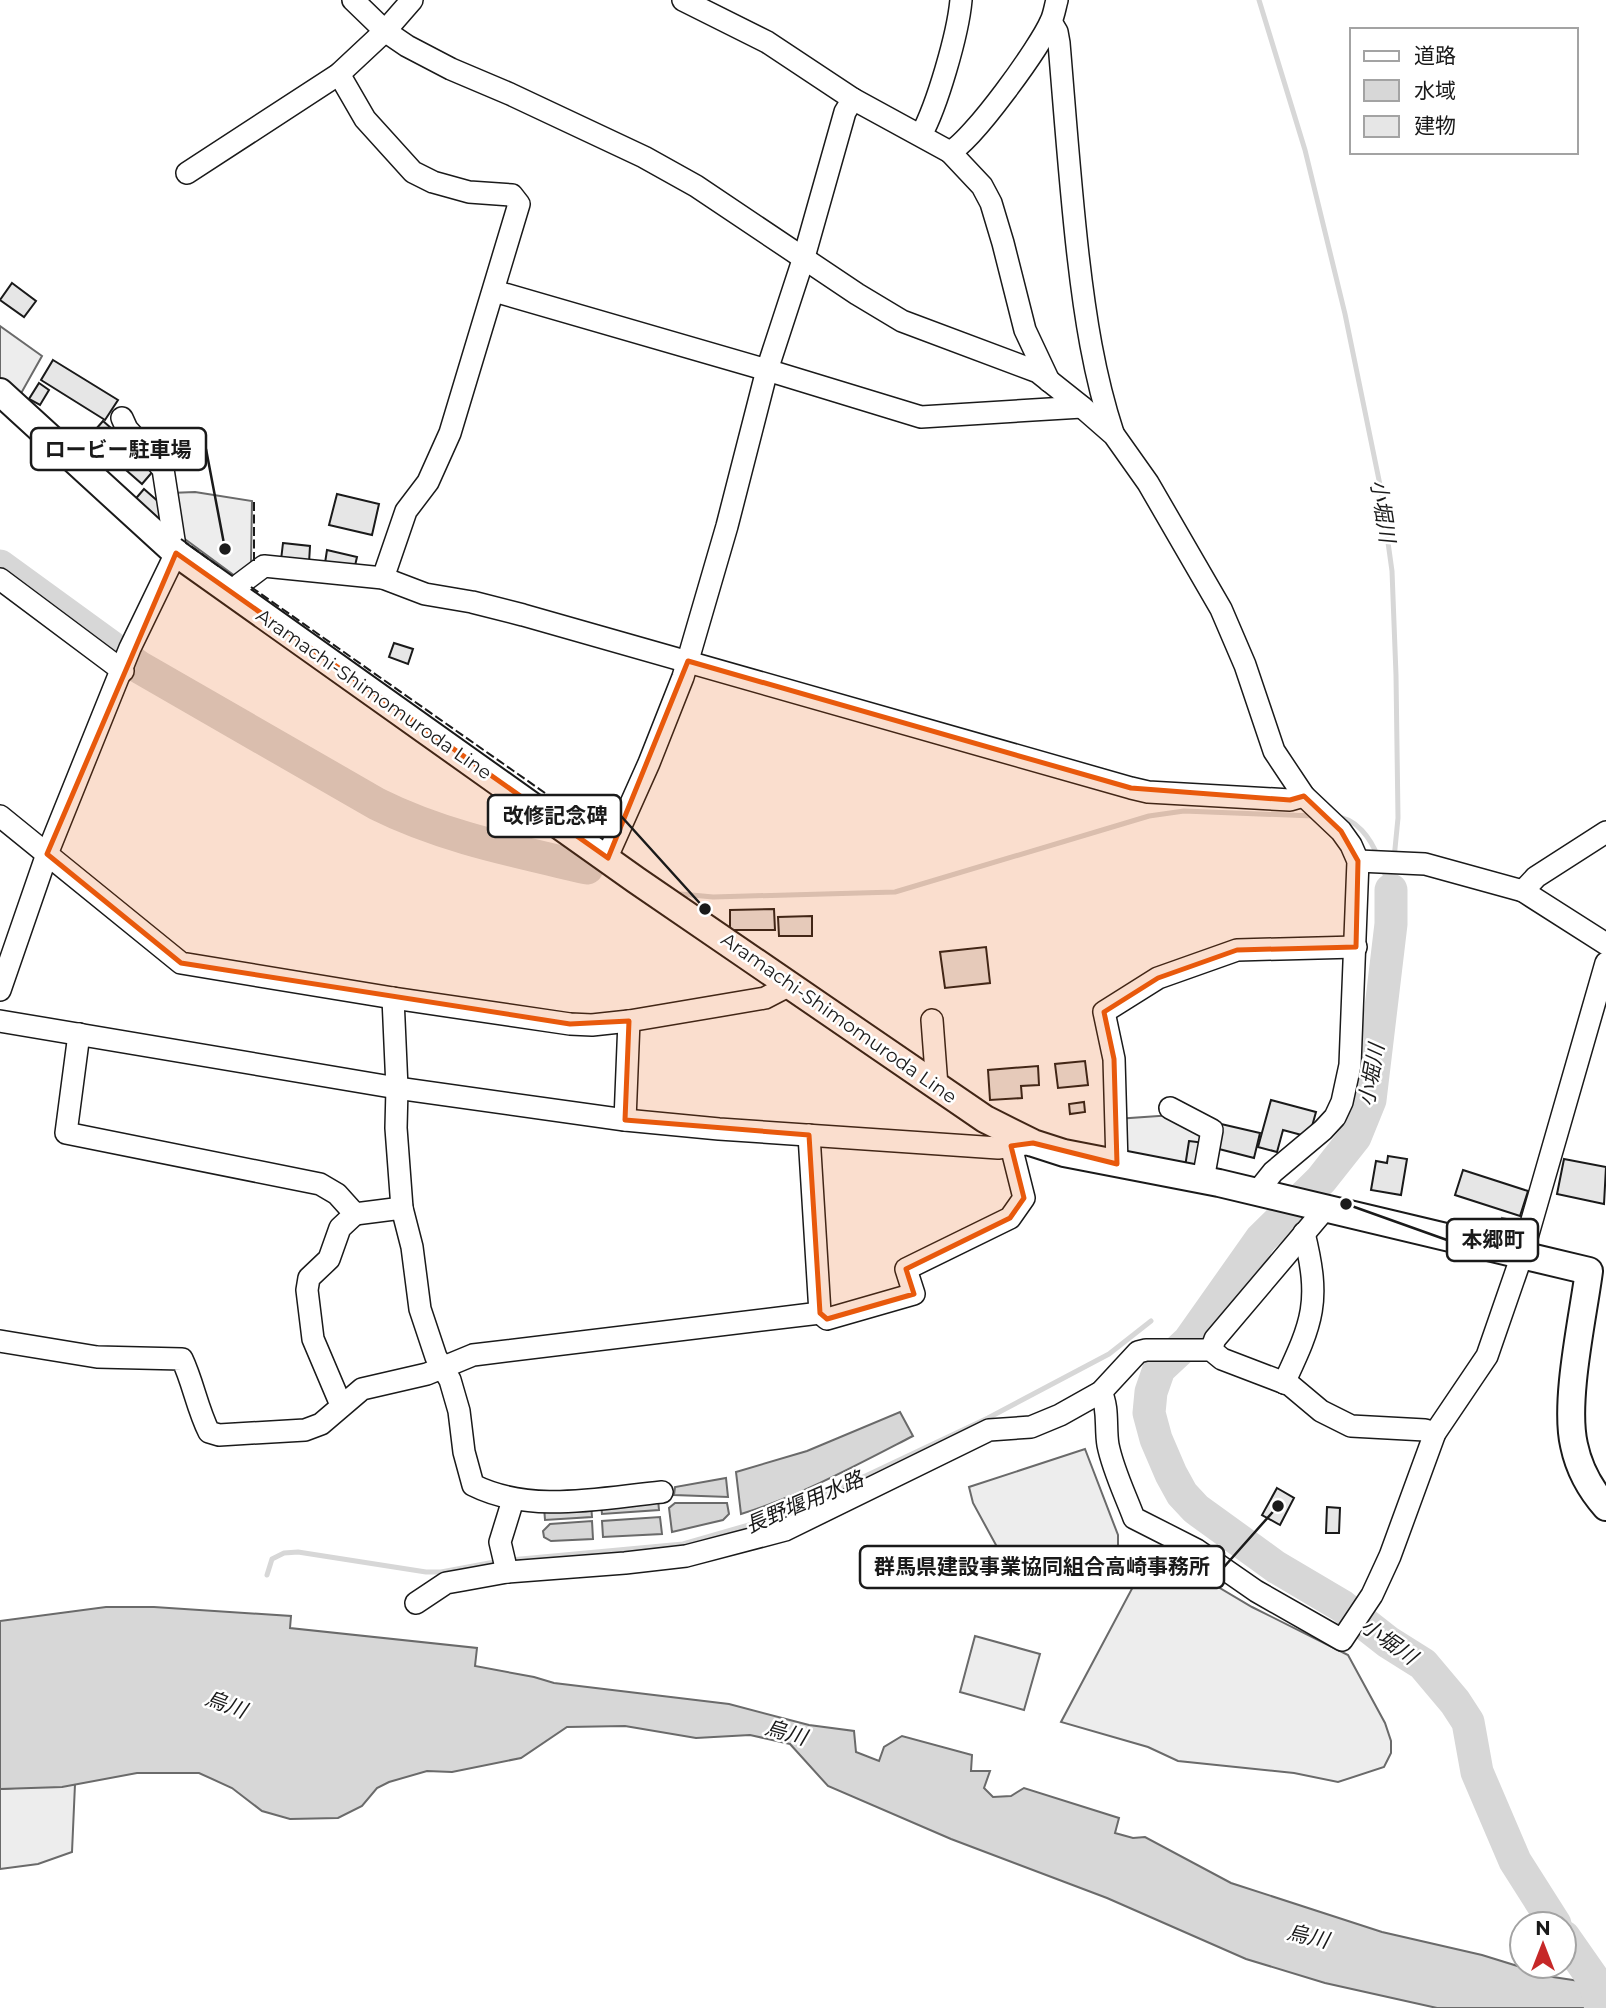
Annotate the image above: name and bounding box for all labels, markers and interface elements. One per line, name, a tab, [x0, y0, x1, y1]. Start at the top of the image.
legend	[1350, 28, 1578, 154]
text: 道路	[1414, 43, 1456, 68]
text: 水域	[1414, 78, 1456, 103]
text: 建物	[1414, 113, 1456, 138]
callout: ロービー駐車場	[31, 428, 206, 470]
text: ロービー駐車場	[45, 437, 192, 462]
water label: 小堀川	[1366, 478, 1401, 546]
street label: Aramachi-Shimomuroda Line	[252, 604, 496, 784]
callout: 改修記念碑	[488, 795, 621, 837]
text: 改修記念碑	[503, 803, 608, 828]
street label: Aramachi-Shimomuroda Line	[717, 928, 961, 1108]
water label: 小堀川	[1353, 1040, 1389, 1108]
callout: 本郷町	[1447, 1219, 1538, 1261]
text: 本郷町	[1462, 1227, 1525, 1252]
water label: 長野堰用水路	[741, 1465, 869, 1538]
callout: 群馬県建設事業協同組合高崎事務所	[860, 1546, 1224, 1588]
text: 群馬県建設事業協同組合高崎事務所	[874, 1554, 1210, 1579]
water label: 小堀川	[1356, 1613, 1424, 1670]
water label: 烏川	[202, 1685, 252, 1724]
water label: 烏川	[762, 1714, 812, 1750]
north arrow	[1508, 1910, 1578, 1980]
text: N	[1535, 1917, 1551, 1940]
water label: 烏川	[1285, 1919, 1333, 1953]

